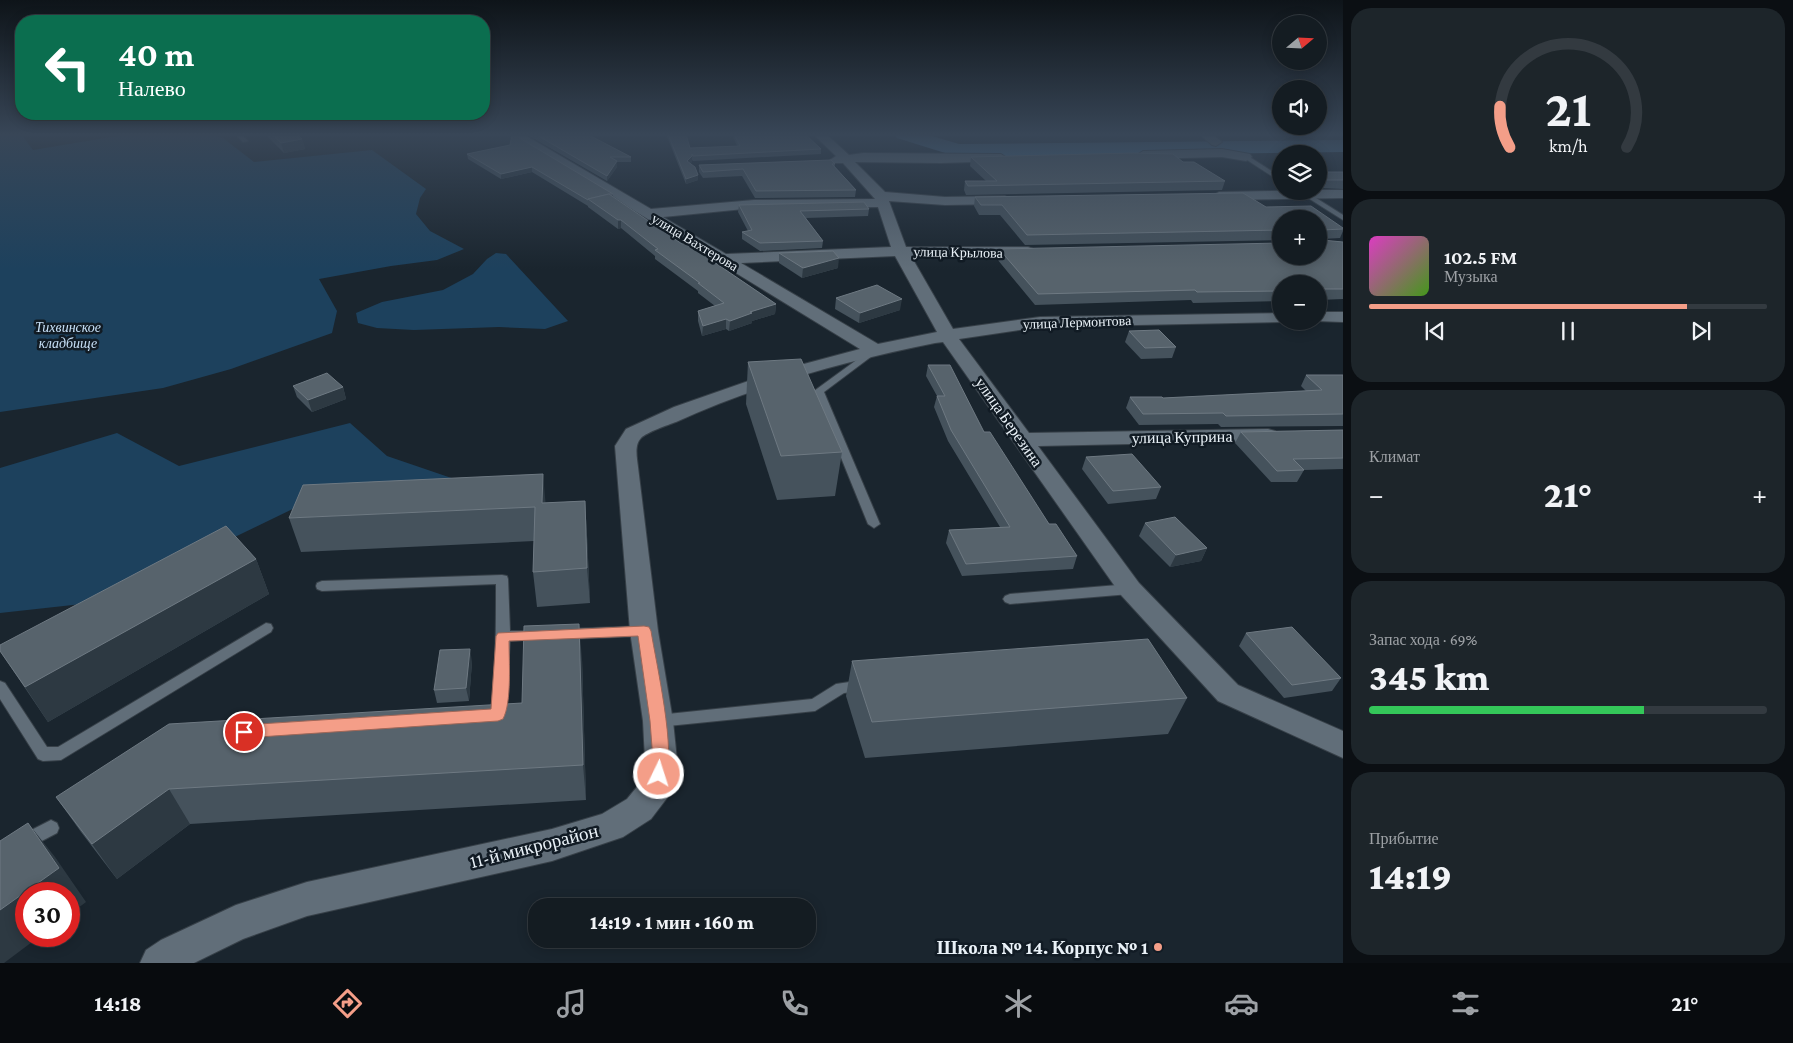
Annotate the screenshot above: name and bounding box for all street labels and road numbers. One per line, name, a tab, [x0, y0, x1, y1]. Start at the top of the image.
street label: улица Вахтерова	[649, 210, 742, 275]
street label: улица Крылова	[913, 243, 1004, 261]
street label: улица Лермонтова	[1022, 312, 1132, 332]
street label: улица Березина	[971, 374, 1046, 470]
street label: улица Куприна	[1131, 428, 1233, 447]
street label: 11-й микрорайон	[468, 820, 600, 872]

